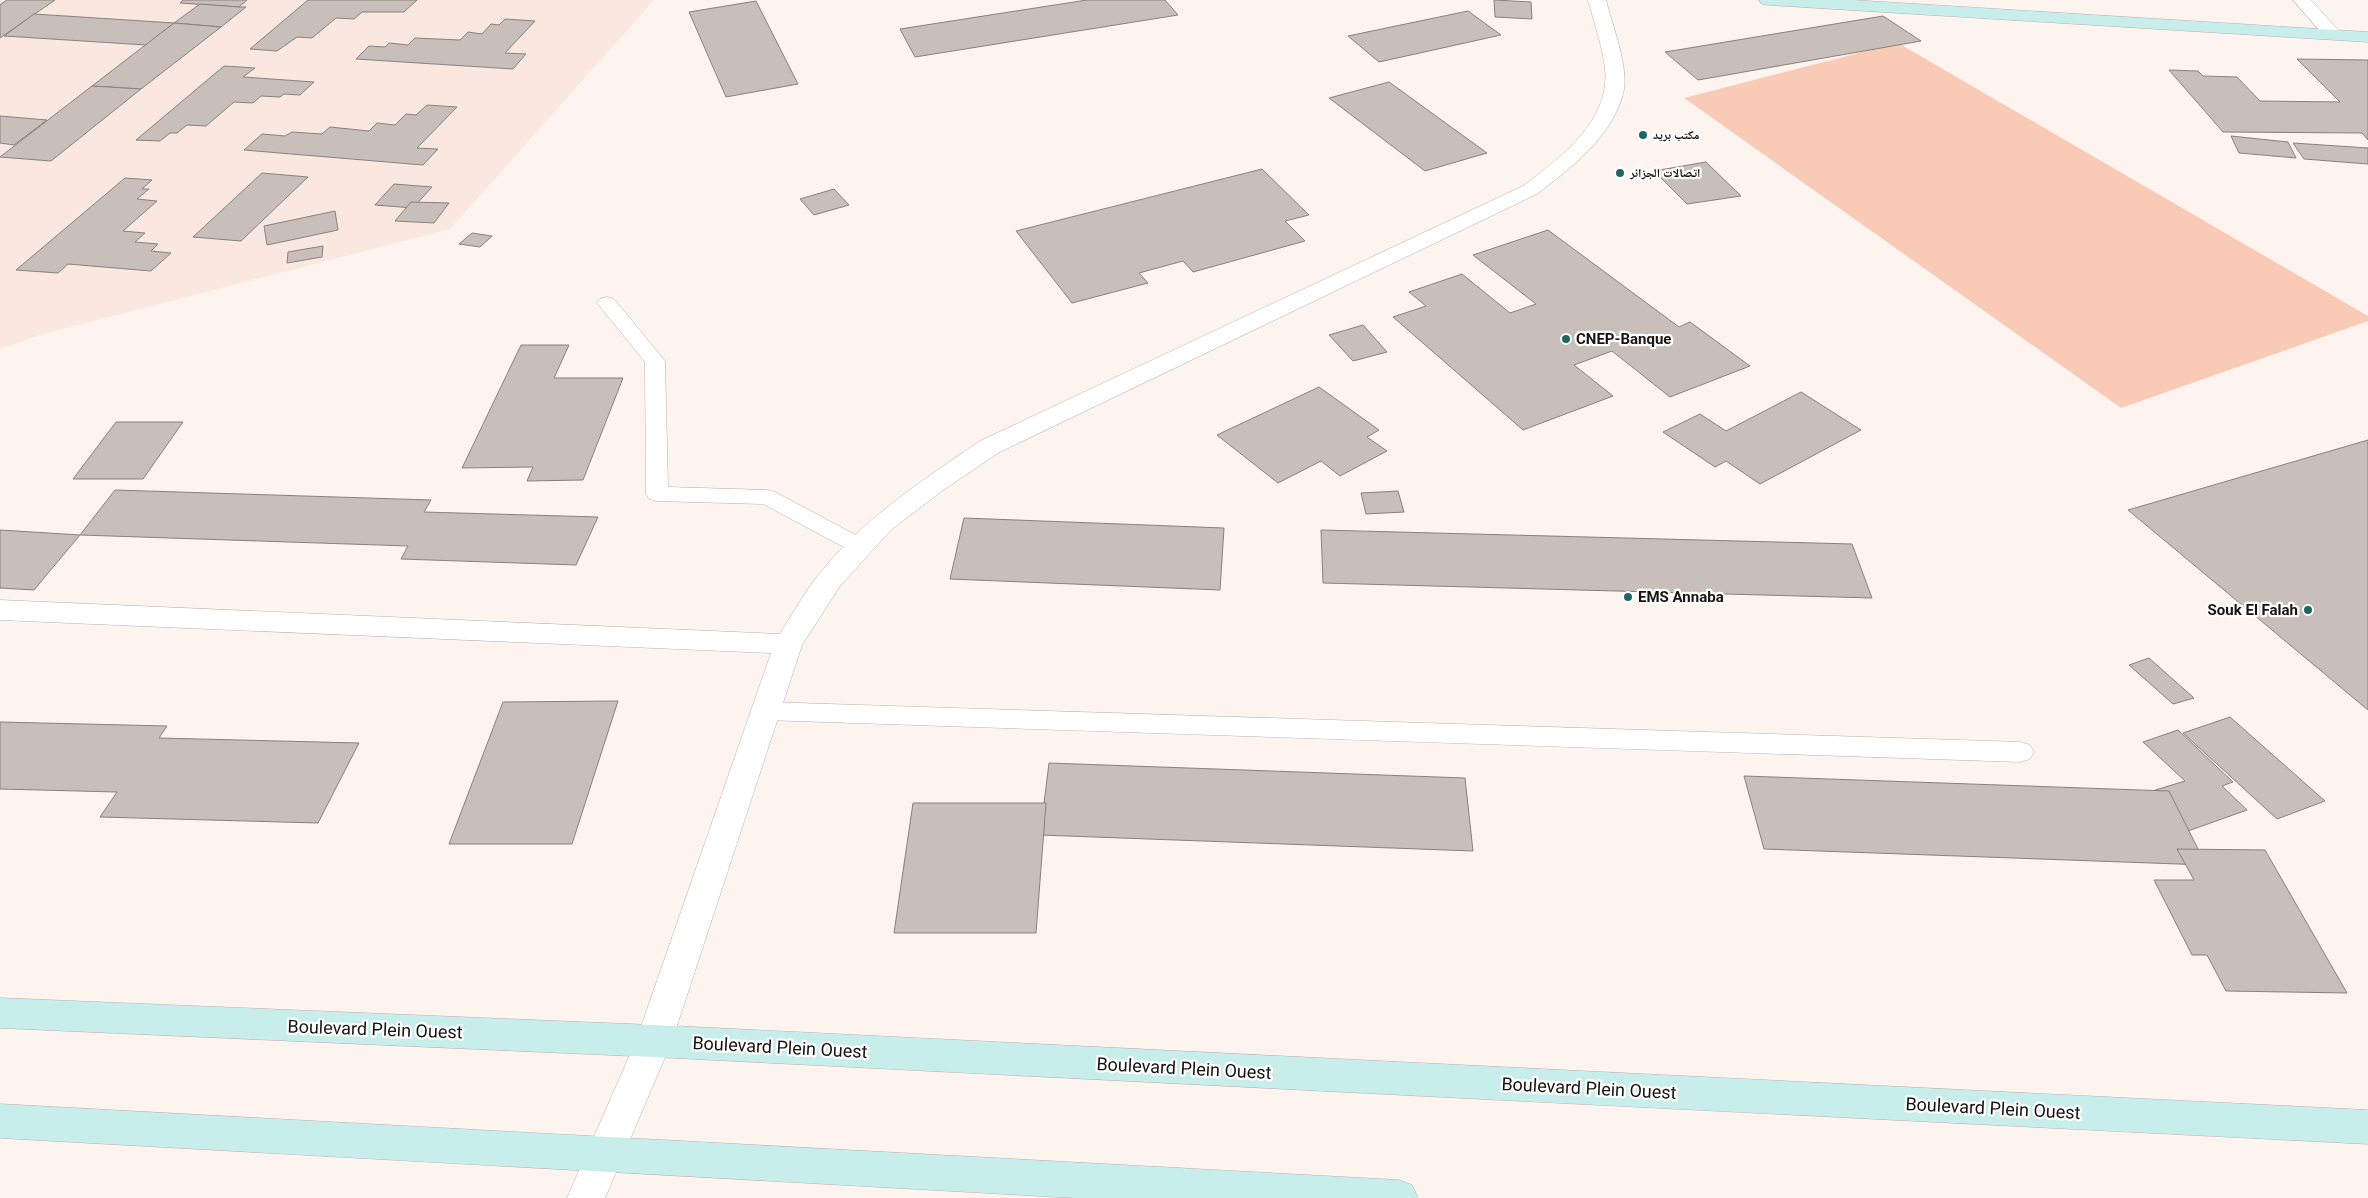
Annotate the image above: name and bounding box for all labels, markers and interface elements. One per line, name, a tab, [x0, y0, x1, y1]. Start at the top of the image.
place label: مكتب بريد	[1653, 128, 1700, 142]
marker: مكتب بريد	[1637, 129, 1649, 141]
place label: اتصالات الجزائر	[1629, 166, 1700, 180]
marker: اتصالات الجزائر	[1614, 167, 1626, 179]
place label: CNEP-Banque	[1576, 330, 1671, 348]
marker: CNEP-Banque	[1560, 333, 1572, 345]
place label: EMS Annaba	[1638, 588, 1724, 606]
marker: EMS Annaba	[1622, 591, 1634, 603]
place label: Souk El Falah	[2208, 601, 2298, 619]
marker: Souk El Falah	[2302, 604, 2314, 616]
street label: Boulevard Plein Ouest	[287, 1015, 463, 1043]
street label: Boulevard Plein Ouest	[692, 1032, 868, 1062]
street label: Boulevard Plein Ouest	[1096, 1053, 1272, 1083]
street label: Boulevard Plein Ouest	[1501, 1073, 1677, 1103]
street label: Boulevard Plein Ouest	[1905, 1093, 2081, 1123]

